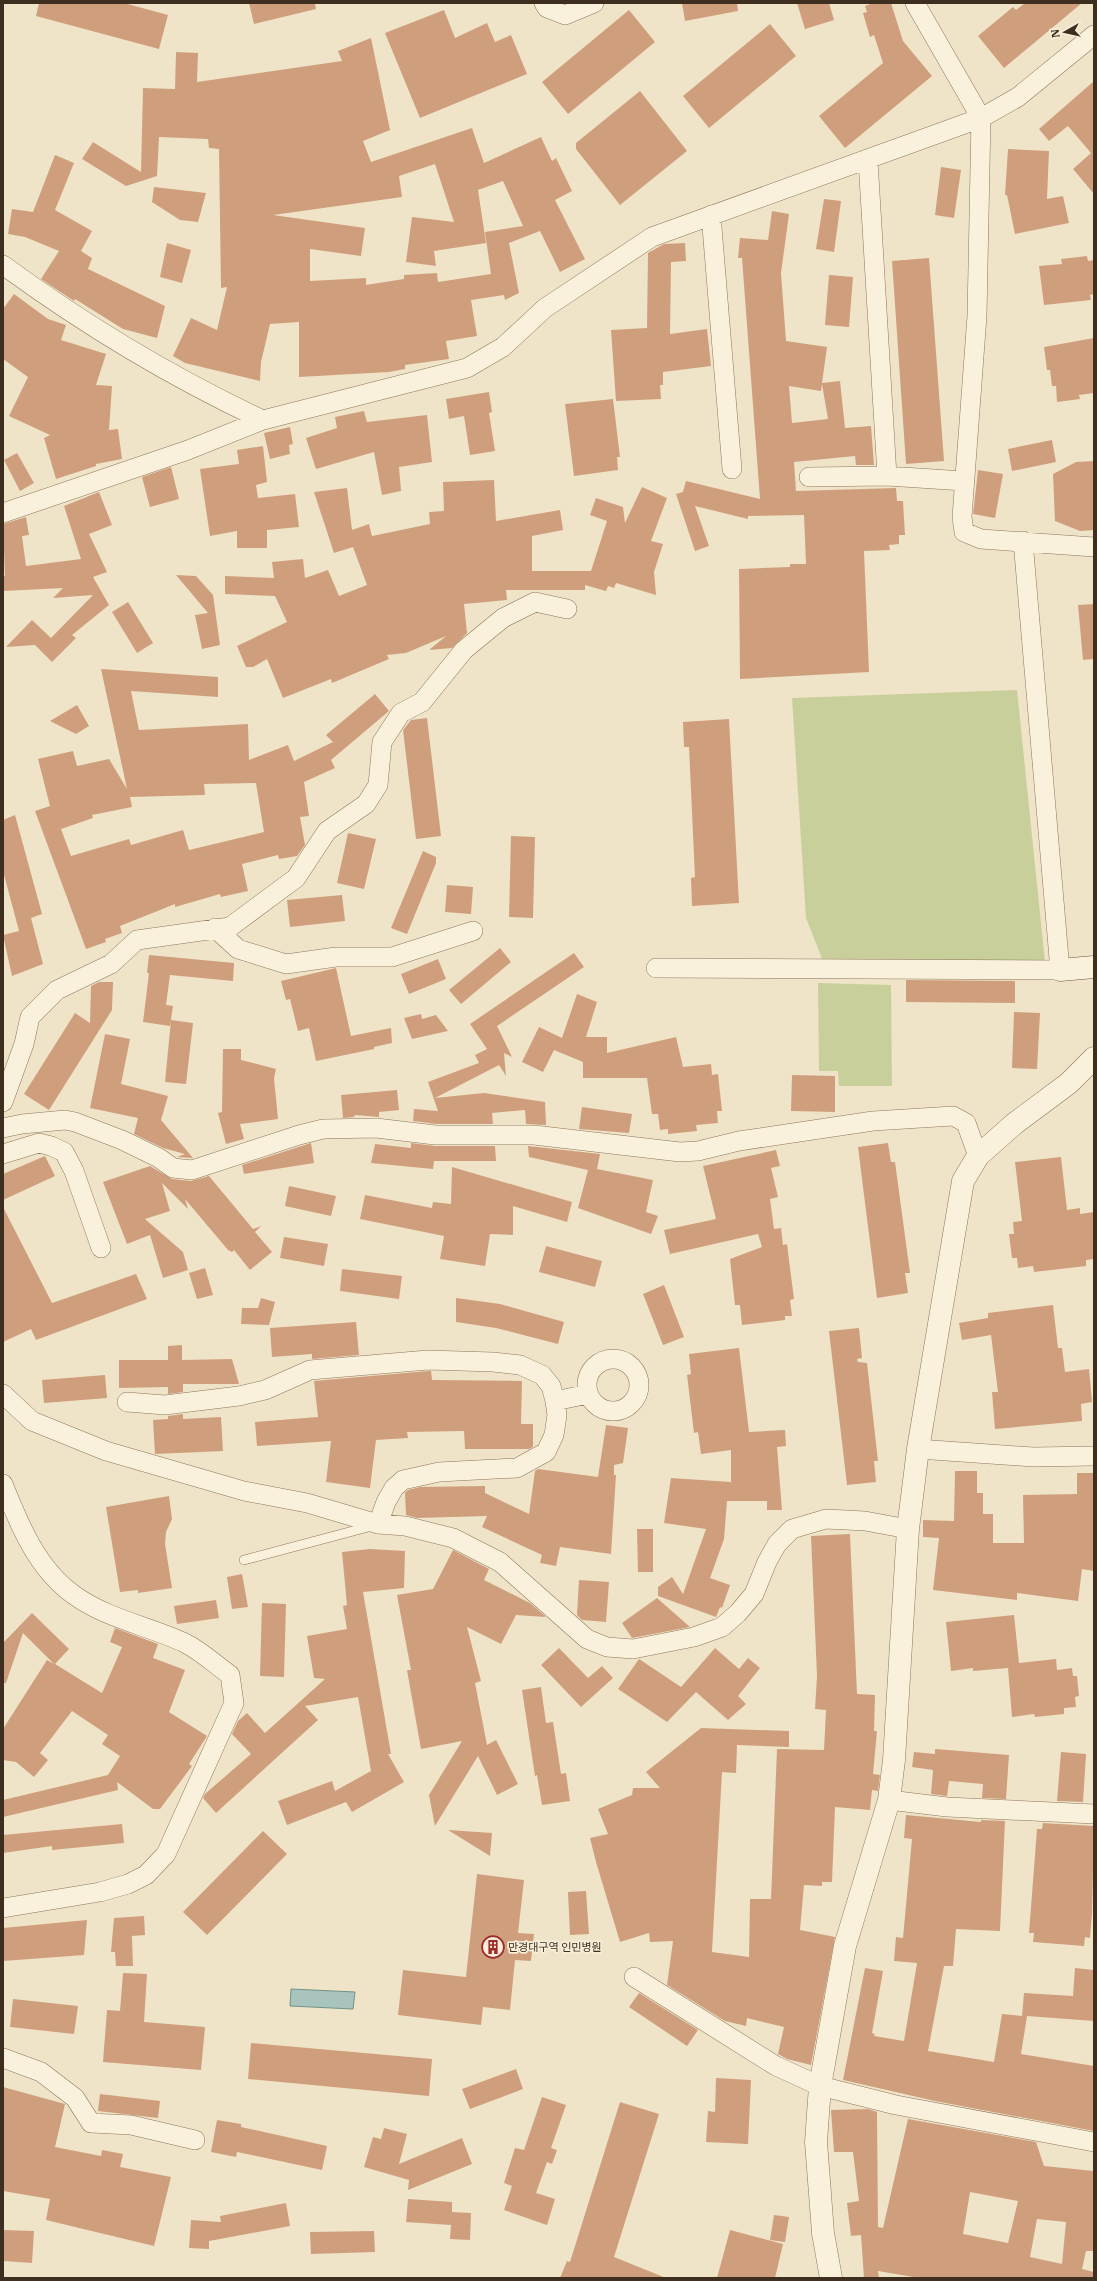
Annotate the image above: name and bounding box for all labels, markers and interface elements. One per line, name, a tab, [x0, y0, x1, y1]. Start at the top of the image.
north arrow	[1045, 12, 1085, 52]
text: N	[1048, 28, 1063, 39]
building icon: 만경대구역 인민병원	[480, 1934, 506, 1960]
place label: 만경대구역 인민병원	[508, 1940, 602, 1954]

